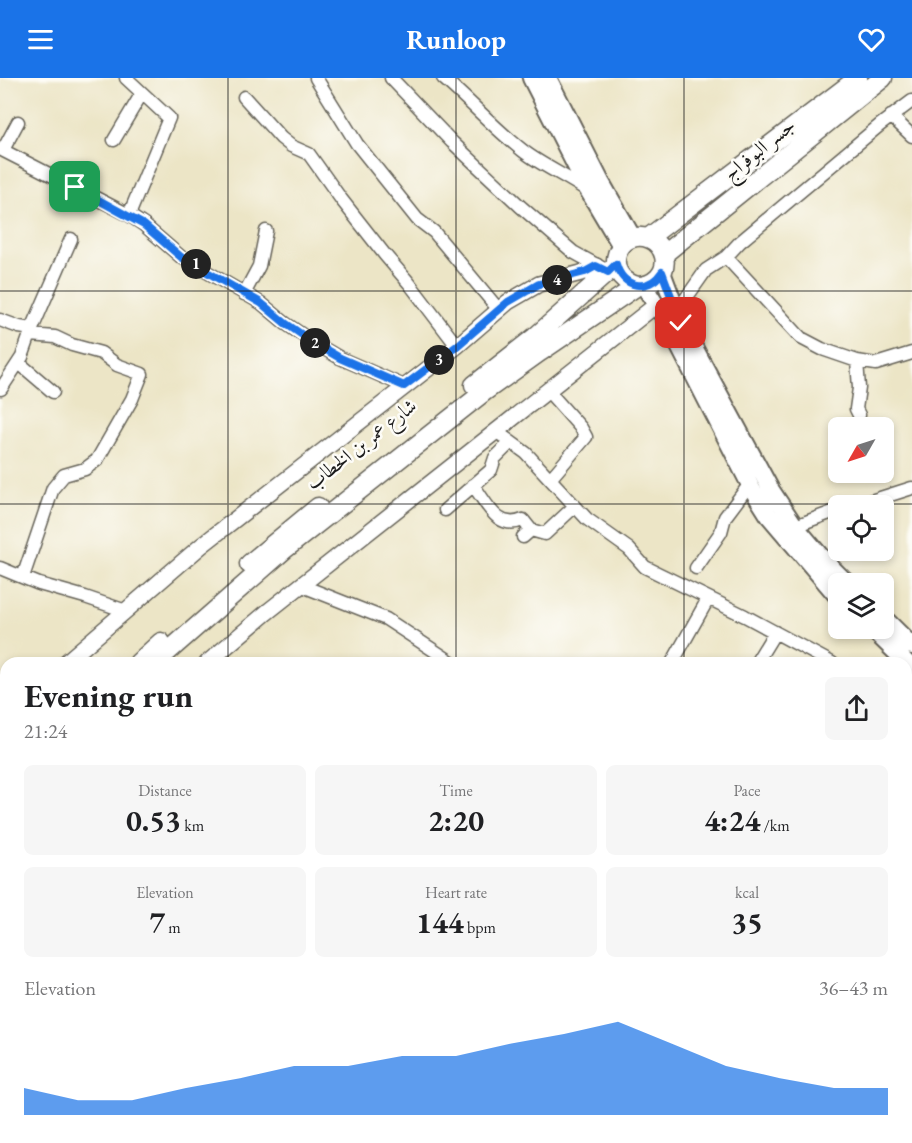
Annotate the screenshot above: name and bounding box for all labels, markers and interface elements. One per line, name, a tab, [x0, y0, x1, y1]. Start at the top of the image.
text: Runloop	[406, 22, 506, 57]
icon: menu	[24, 23, 57, 56]
icon: heart	[855, 23, 888, 56]
street label: جسر البوفراج	[718, 112, 804, 190]
pin	[49, 161, 100, 212]
icon: arrive	[58, 170, 91, 203]
pin: 1	[181, 249, 211, 279]
text: 1	[192, 253, 200, 274]
pin: 4	[542, 265, 572, 295]
text: 4	[553, 269, 561, 290]
pin	[655, 297, 706, 348]
icon: check	[664, 306, 697, 339]
pin: 2	[300, 328, 330, 358]
text: 2	[311, 332, 319, 353]
pin: 3	[424, 345, 454, 375]
text: 3	[435, 349, 443, 370]
street label: شارع عمر بن الخطاب	[300, 393, 425, 499]
north arrow	[828, 417, 894, 483]
map controls	[828, 417, 894, 639]
button: locate	[828, 495, 894, 561]
button: layers	[828, 573, 894, 639]
text: Evening run	[24, 674, 193, 717]
button: share	[825, 677, 888, 740]
text: 21:24	[24, 718, 67, 744]
text: Distance	[138, 780, 192, 801]
text: Time	[439, 780, 473, 801]
text: Pace	[734, 780, 760, 801]
text: 0.53	[126, 801, 181, 840]
text: 2:20	[428, 801, 484, 840]
text: 4:24	[704, 801, 760, 840]
text: km	[181, 815, 204, 836]
text: /km	[760, 815, 790, 836]
text: Elevation	[136, 882, 194, 903]
text: Heart rate	[425, 882, 487, 903]
text: kcal	[735, 882, 759, 903]
text: 7	[149, 903, 165, 942]
text: 144	[416, 903, 464, 942]
text: 35	[731, 903, 763, 942]
text: m	[165, 917, 181, 938]
text: bpm	[464, 917, 496, 938]
text: Elevation	[24, 975, 96, 1001]
text: 36–43 m	[819, 975, 888, 1001]

